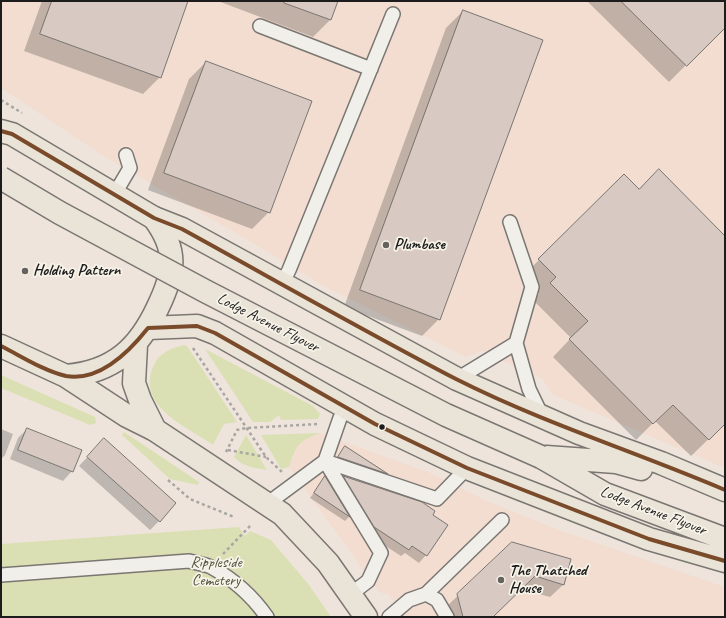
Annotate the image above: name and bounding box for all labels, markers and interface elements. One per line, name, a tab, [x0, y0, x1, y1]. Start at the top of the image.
place label: Plumbase	[394, 235, 445, 255]
marker: Plumbase	[381, 240, 391, 250]
place label: Holding Pattern	[33, 261, 120, 281]
marker: Holding Pattern	[20, 266, 30, 276]
street label: Lodge Avenue Flyover	[214, 289, 322, 357]
unlabelled marker	[377, 422, 387, 432]
street label: Lodge Avenue Flyover	[597, 482, 709, 540]
park label: Rippleside Cemetery	[190, 553, 242, 591]
place label: The Thatched House	[509, 561, 587, 599]
marker: The Thatched House	[496, 575, 506, 585]

